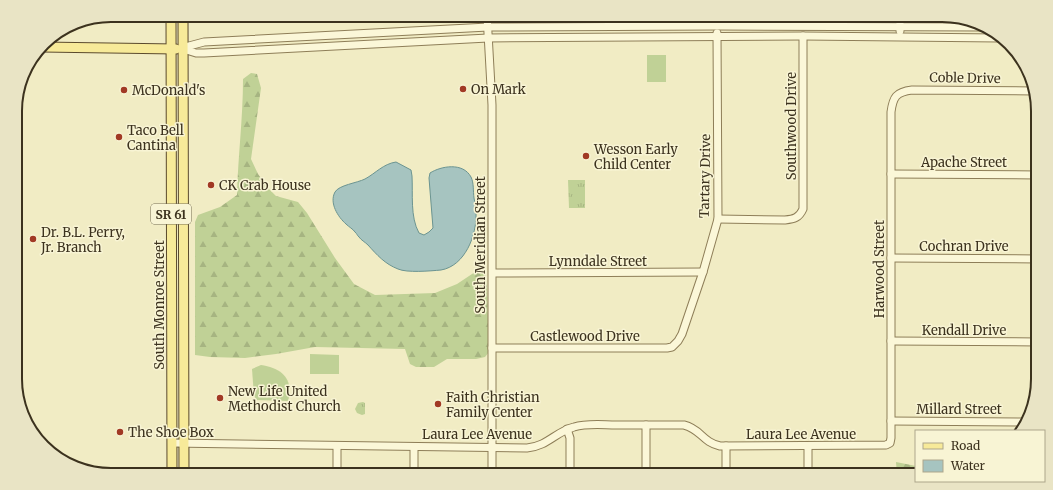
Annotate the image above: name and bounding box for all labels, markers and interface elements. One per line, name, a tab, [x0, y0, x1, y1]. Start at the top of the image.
street label: Coble Drive	[929, 69, 1001, 87]
street label: Southwood Drive	[783, 72, 800, 180]
place label: On Mark	[471, 81, 527, 98]
place label: McDonald's	[132, 82, 205, 99]
marker: On Mark	[458, 84, 468, 94]
marker: McDonald's	[119, 85, 129, 95]
place label: Taco Bell Cantina	[127, 122, 184, 154]
marker: Taco Bell Cantina	[114, 132, 124, 142]
street label: Tartary Drive	[696, 134, 714, 218]
place label: Wesson Early Child Center	[593, 141, 678, 173]
marker: Wesson Early Child Center	[581, 151, 591, 161]
street label: Apache Street	[920, 154, 1007, 171]
street label: South Meridian Street	[472, 176, 489, 314]
place label: CK Crab House	[219, 177, 311, 194]
marker: CK Crab House	[206, 180, 216, 190]
road number: SR 61	[151, 204, 191, 224]
street label: Harwood Street	[871, 220, 888, 318]
place label: Dr. B.L. Perry, Jr. Branch	[40, 224, 125, 256]
marker: Dr. B.L. Perry, Jr. Branch	[28, 234, 38, 244]
street label: Cochran Drive	[919, 238, 1009, 255]
street label: South Monroe Street	[151, 240, 168, 370]
street label: Lynndale Street	[549, 253, 647, 270]
street label: Kendall Drive	[922, 322, 1006, 339]
street label: Castlewood Drive	[530, 328, 640, 345]
place label: New Life United Methodist Church	[228, 383, 341, 415]
place label: Faith Christian Family Center	[446, 389, 540, 421]
marker: New Life United Methodist Church	[215, 393, 225, 403]
marker: Faith Christian Family Center	[433, 399, 443, 409]
street label: Millard Street	[916, 401, 1002, 418]
place label: The Shoe Box	[128, 424, 214, 441]
street label: Laura Lee Avenue	[422, 426, 532, 443]
street label: Laura Lee Avenue	[746, 426, 856, 443]
marker: The Shoe Box	[115, 427, 125, 437]
legend	[915, 430, 1045, 482]
text: Road	[951, 438, 980, 453]
text: Water	[950, 458, 986, 473]

